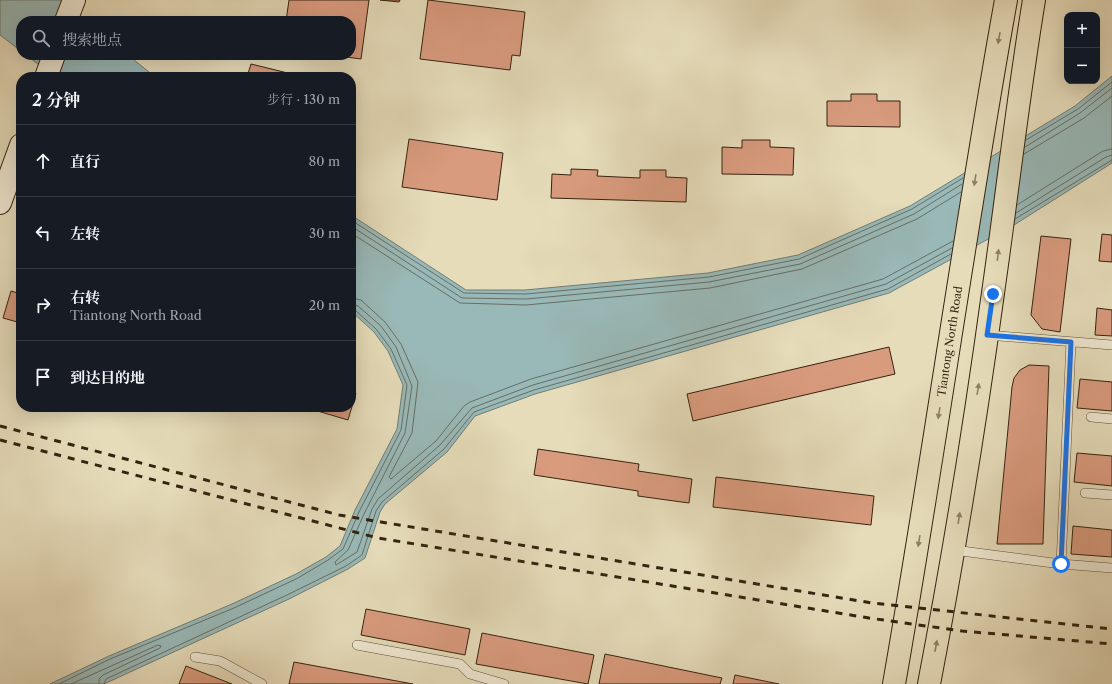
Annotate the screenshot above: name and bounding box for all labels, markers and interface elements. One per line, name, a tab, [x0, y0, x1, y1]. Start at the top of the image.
map controls	[1064, 12, 1100, 84]
button: +	[1064, 12, 1100, 48]
search box	[16, 16, 356, 60]
icon: search	[30, 27, 52, 49]
text: 搜索地点	[62, 30, 122, 49]
one-way arrow	[996, 32, 1002, 44]
button: −	[1064, 48, 1100, 84]
text: 2 分钟	[32, 90, 80, 110]
text: 步行 · 130 m	[267, 91, 340, 107]
icon: ahead	[32, 150, 54, 172]
text: 直行	[70, 152, 100, 171]
text: 80 m	[308, 153, 340, 169]
one-way arrow	[972, 174, 978, 186]
icon: left	[32, 222, 54, 244]
text: 左转	[70, 224, 100, 243]
text: 30 m	[309, 225, 340, 241]
one-way arrow	[995, 249, 1001, 261]
street label: Tiantong North Road	[934, 285, 965, 398]
route end	[984, 285, 1002, 303]
text: 右转	[70, 288, 100, 307]
icon: right	[32, 294, 54, 316]
text: 20 m	[309, 297, 340, 313]
text: Tiantong North Road	[70, 307, 202, 323]
icon: arrive	[32, 366, 54, 388]
text: 到达目的地	[70, 368, 145, 387]
one-way arrow	[975, 383, 981, 395]
one-way arrow	[936, 406, 942, 419]
one-way arrow	[956, 512, 962, 524]
one-way arrow	[916, 535, 922, 547]
route start	[1052, 555, 1070, 573]
one-way arrow	[934, 640, 940, 652]

